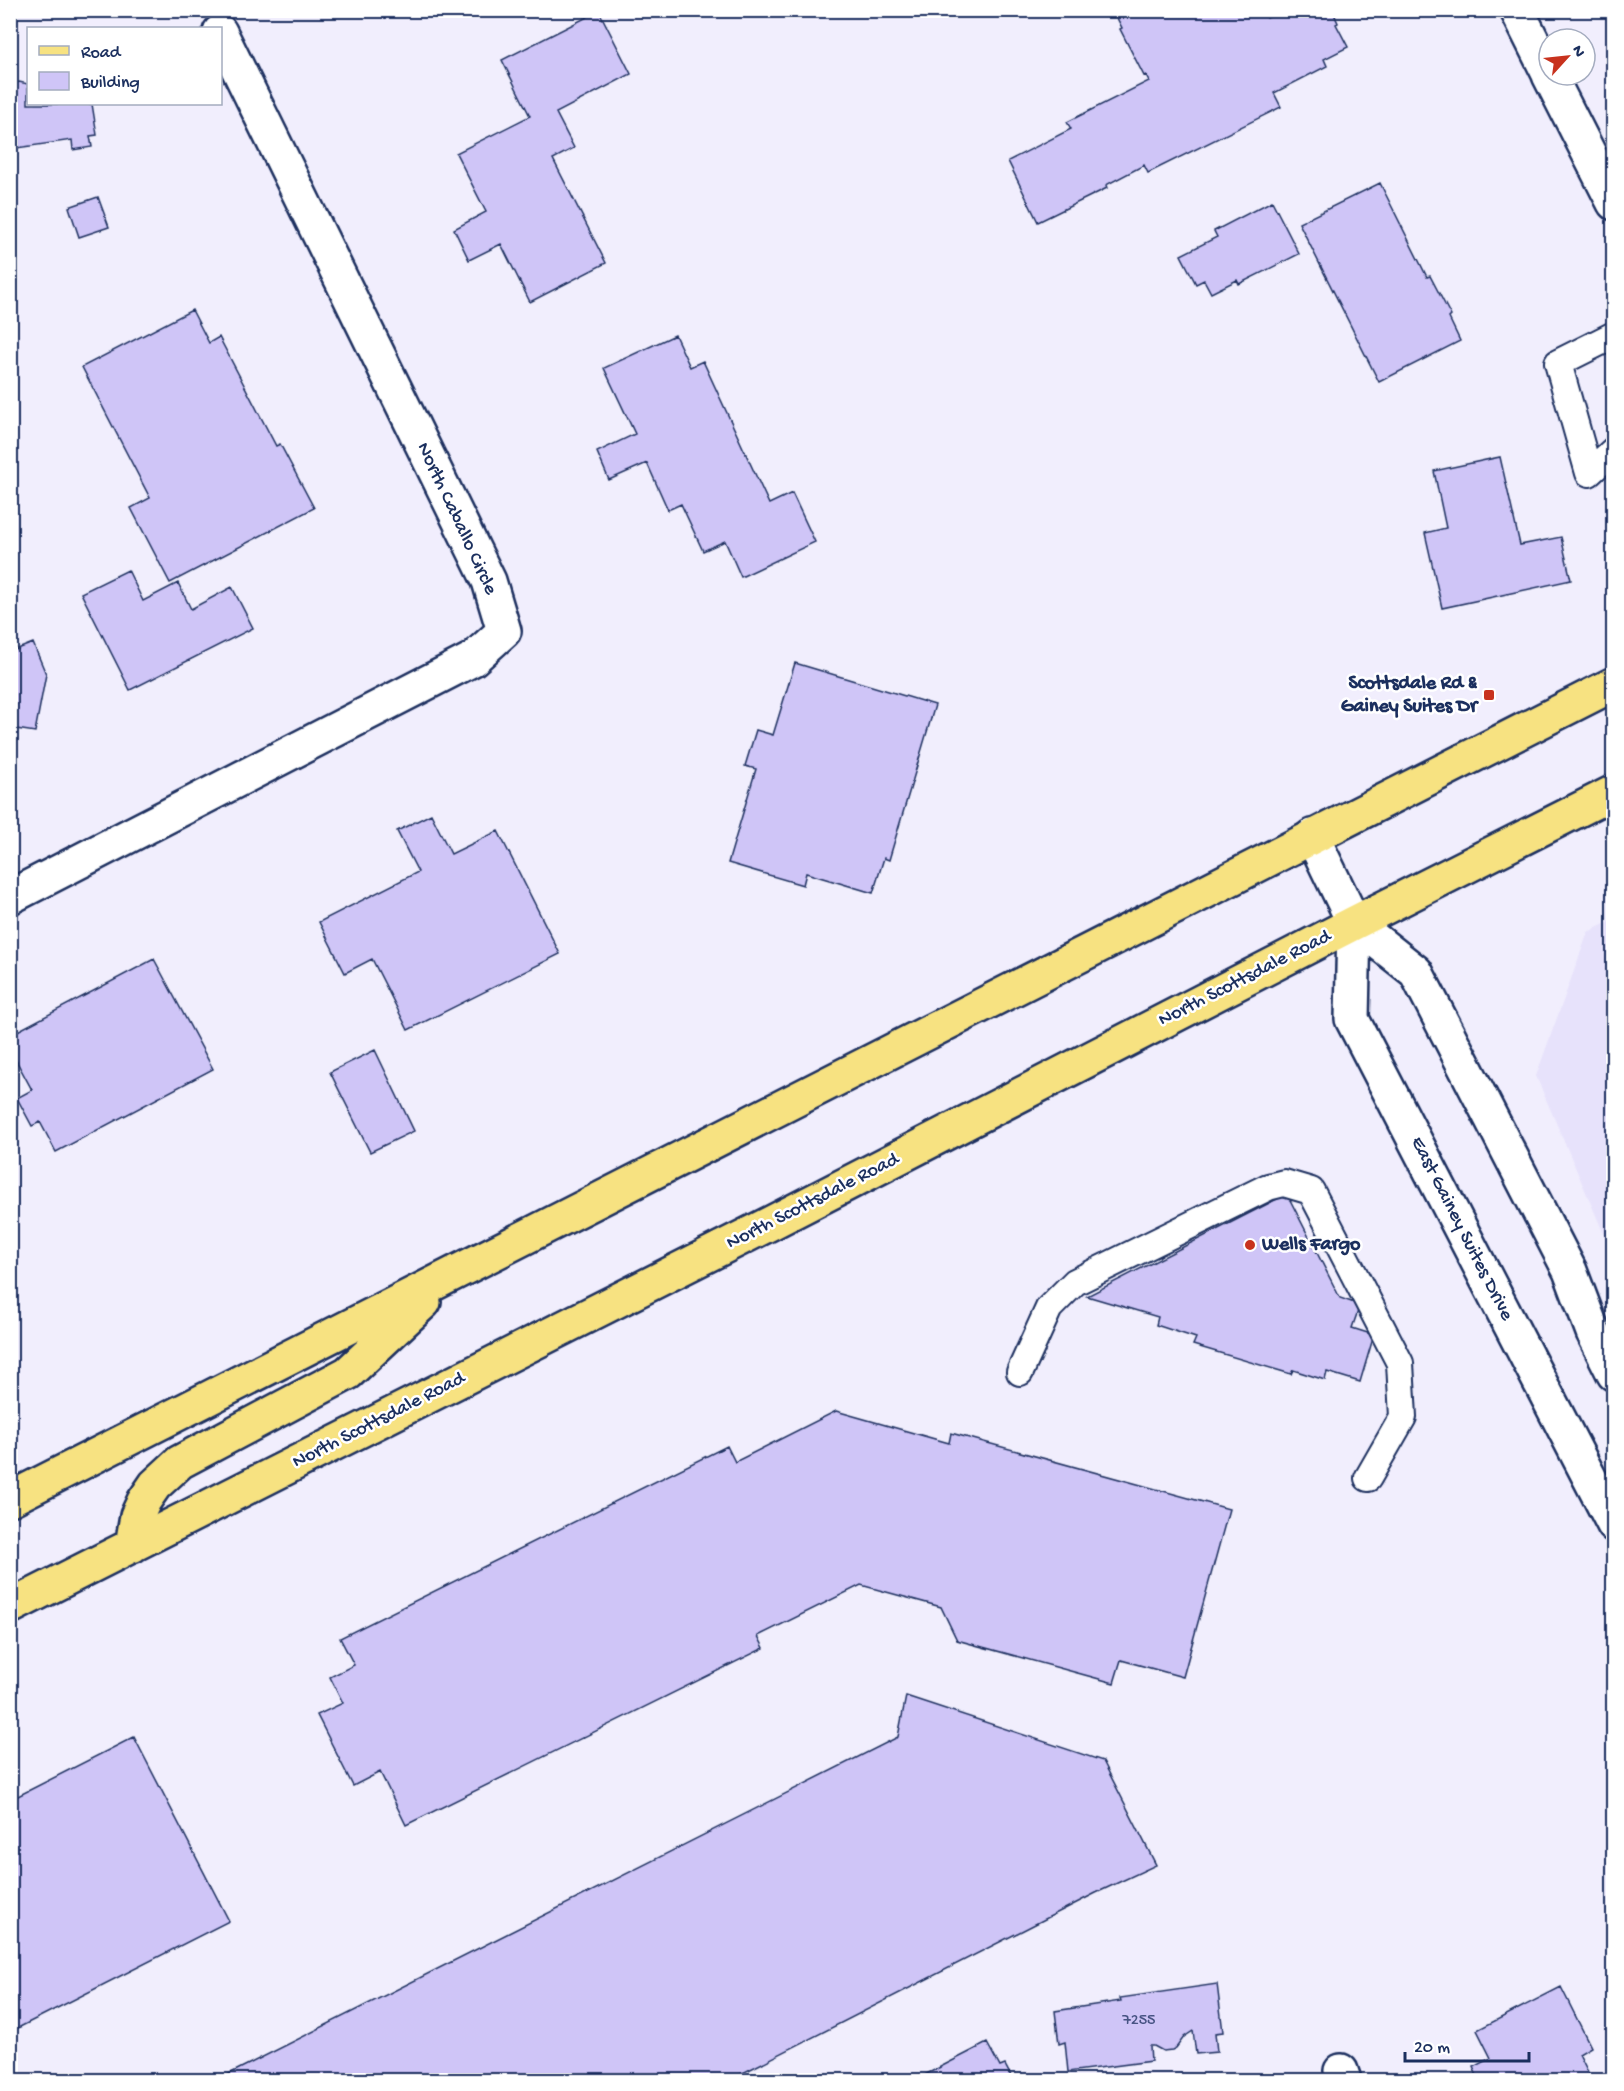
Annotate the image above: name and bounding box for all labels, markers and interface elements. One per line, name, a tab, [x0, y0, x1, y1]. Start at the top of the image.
legend	[27, 27, 222, 105]
north arrow	[1537, 27, 1597, 87]
text: Road	[81, 43, 122, 64]
text: N	[1566, 43, 1588, 61]
text: Building	[80, 73, 140, 94]
street label: North Caballo Circle	[411, 439, 502, 599]
place label: Scottsdale Rd & Gainey Suites Dr	[1341, 673, 1479, 719]
marker: Scottsdale Rd & Gainey Suites Dr	[1482, 688, 1496, 702]
street label: North Scottsdale Road	[1155, 925, 1337, 1032]
street label: East Gainey Suites Drive	[1405, 1133, 1518, 1325]
street label: North Scottsdale Road	[723, 1148, 905, 1255]
place label: Wells Fargo	[1261, 1234, 1361, 1257]
marker: Wells Fargo	[1243, 1238, 1257, 1252]
street label: North Scottsdale Road	[289, 1367, 471, 1474]
house number: 7255	[1122, 2012, 1156, 2031]
scale bar	[1405, 2025, 1530, 2063]
text: 20 m	[1414, 2038, 1450, 2059]

